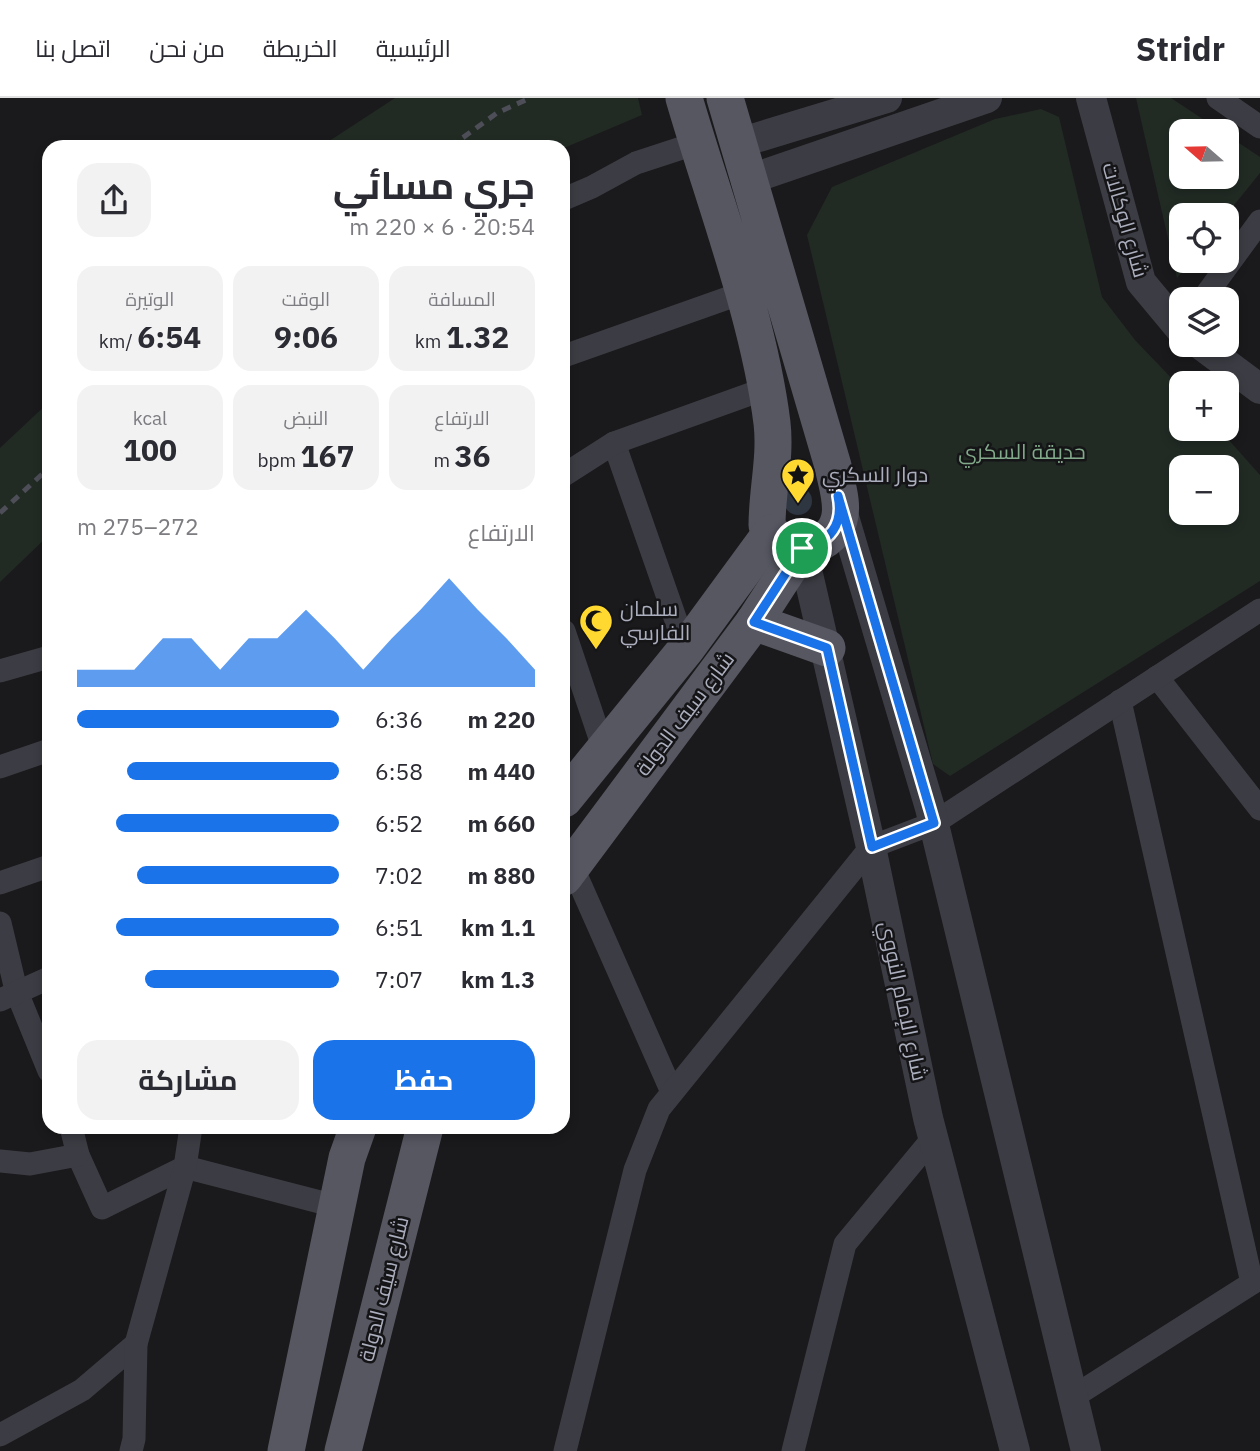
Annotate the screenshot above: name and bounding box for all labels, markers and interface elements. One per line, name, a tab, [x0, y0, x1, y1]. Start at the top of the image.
text: Stridr	[1136, 27, 1225, 70]
text: اتصل بنا	[35, 32, 111, 64]
text: من نحن	[149, 32, 225, 64]
text: الخريطة	[263, 32, 338, 64]
text: الرئيسية	[376, 32, 451, 64]
north arrow	[1169, 119, 1239, 189]
map controls	[1169, 119, 1239, 525]
street label: شارع الوكالات	[1095, 159, 1156, 281]
text: جري مسائي	[333, 160, 535, 209]
button: share	[77, 163, 151, 237]
button: locate	[1169, 203, 1239, 273]
text: 20:54 · 6 × 220 m	[349, 211, 535, 241]
text: الوتيرة	[126, 287, 174, 311]
text: الوقت	[282, 287, 330, 311]
text: المسافة	[428, 287, 496, 311]
button: layers	[1169, 287, 1239, 357]
text: 6:54	[137, 317, 201, 356]
text: 9:06	[274, 317, 338, 356]
text: 1.32	[446, 317, 509, 356]
text: /km	[99, 329, 137, 353]
text: km	[415, 329, 446, 353]
button: +	[1169, 371, 1239, 441]
text: kcal	[133, 406, 167, 430]
text: النبض	[284, 406, 328, 430]
text: الارتفاع	[434, 406, 490, 430]
text: 100	[123, 430, 177, 469]
text: 167	[301, 436, 355, 475]
text: 36	[455, 436, 491, 475]
park label: حديقة السكري	[958, 437, 1086, 468]
text: bpm	[257, 448, 301, 472]
text: m	[433, 448, 455, 472]
button: −	[1169, 455, 1239, 525]
place icon: دوار السكري	[779, 456, 817, 505]
place label: دوار السكري	[822, 460, 928, 491]
text: 272–275 m	[77, 511, 199, 541]
text: الارتفاع	[468, 517, 535, 547]
pin	[772, 518, 832, 578]
icon: arrive	[783, 529, 821, 567]
place label: سلمان الفارسي	[620, 594, 690, 648]
mosque icon: سلمان الفارسي	[577, 602, 615, 651]
street label: شارع سيف الدولة	[628, 646, 741, 782]
text: 6:36	[375, 704, 423, 734]
text: 220 m	[468, 704, 535, 734]
text: 6:58	[375, 756, 423, 786]
text: 440 m	[468, 756, 535, 786]
text: 6:52	[375, 808, 423, 838]
text: 660 m	[468, 808, 535, 838]
text: 7:02	[375, 860, 423, 890]
text: 880 m	[468, 860, 535, 890]
text: 6:51	[375, 912, 423, 942]
text: 1.1 km	[461, 912, 535, 942]
street label: شارع الإمام النووي	[870, 918, 935, 1084]
text: 7:07	[375, 964, 423, 994]
text: 1.3 km	[461, 964, 535, 994]
button: مشاركة	[77, 1040, 299, 1120]
button: حفظ	[313, 1040, 535, 1120]
street label: شارع سيف الدولة	[352, 1213, 416, 1364]

